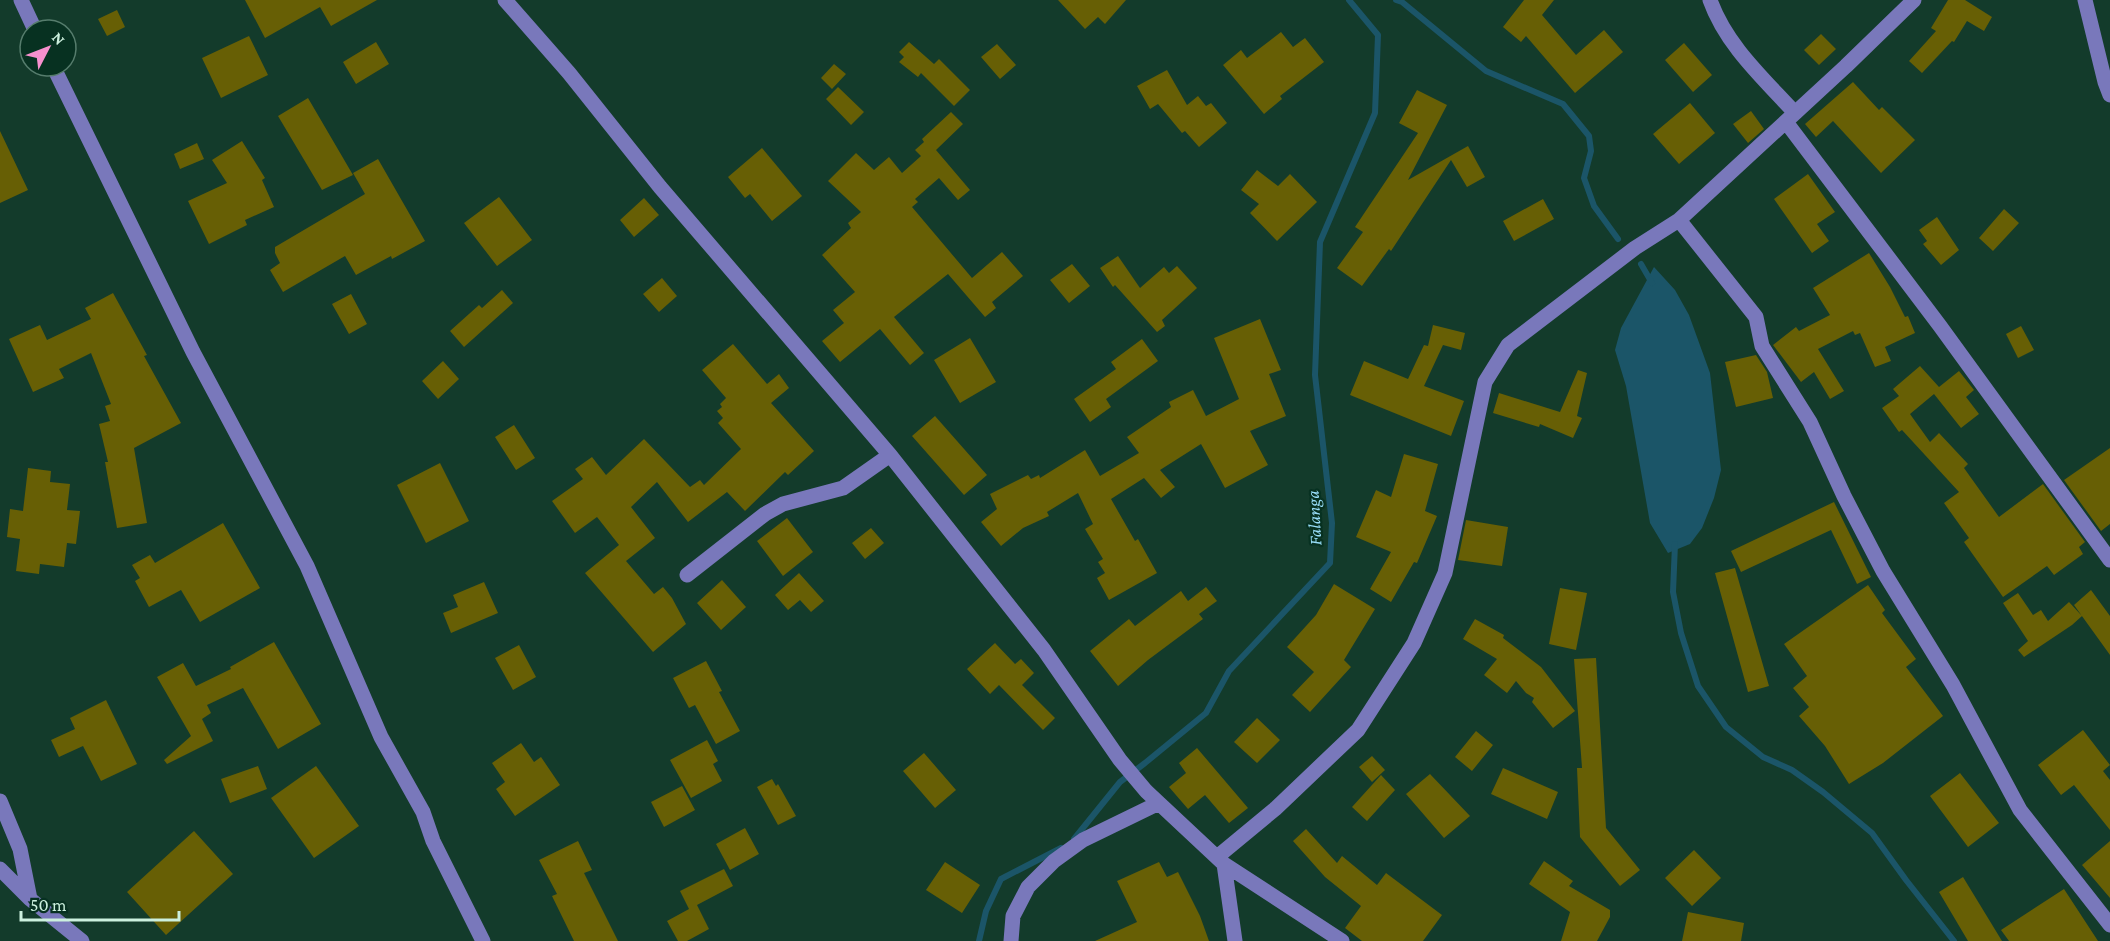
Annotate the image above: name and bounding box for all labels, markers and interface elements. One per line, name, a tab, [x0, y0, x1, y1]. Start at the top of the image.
north arrow	[18, 18, 78, 78]
text: N	[49, 29, 69, 48]
water label: Falanga	[1303, 489, 1325, 546]
scale bar	[21, 884, 178, 922]
text: 50 m	[30, 895, 67, 915]

